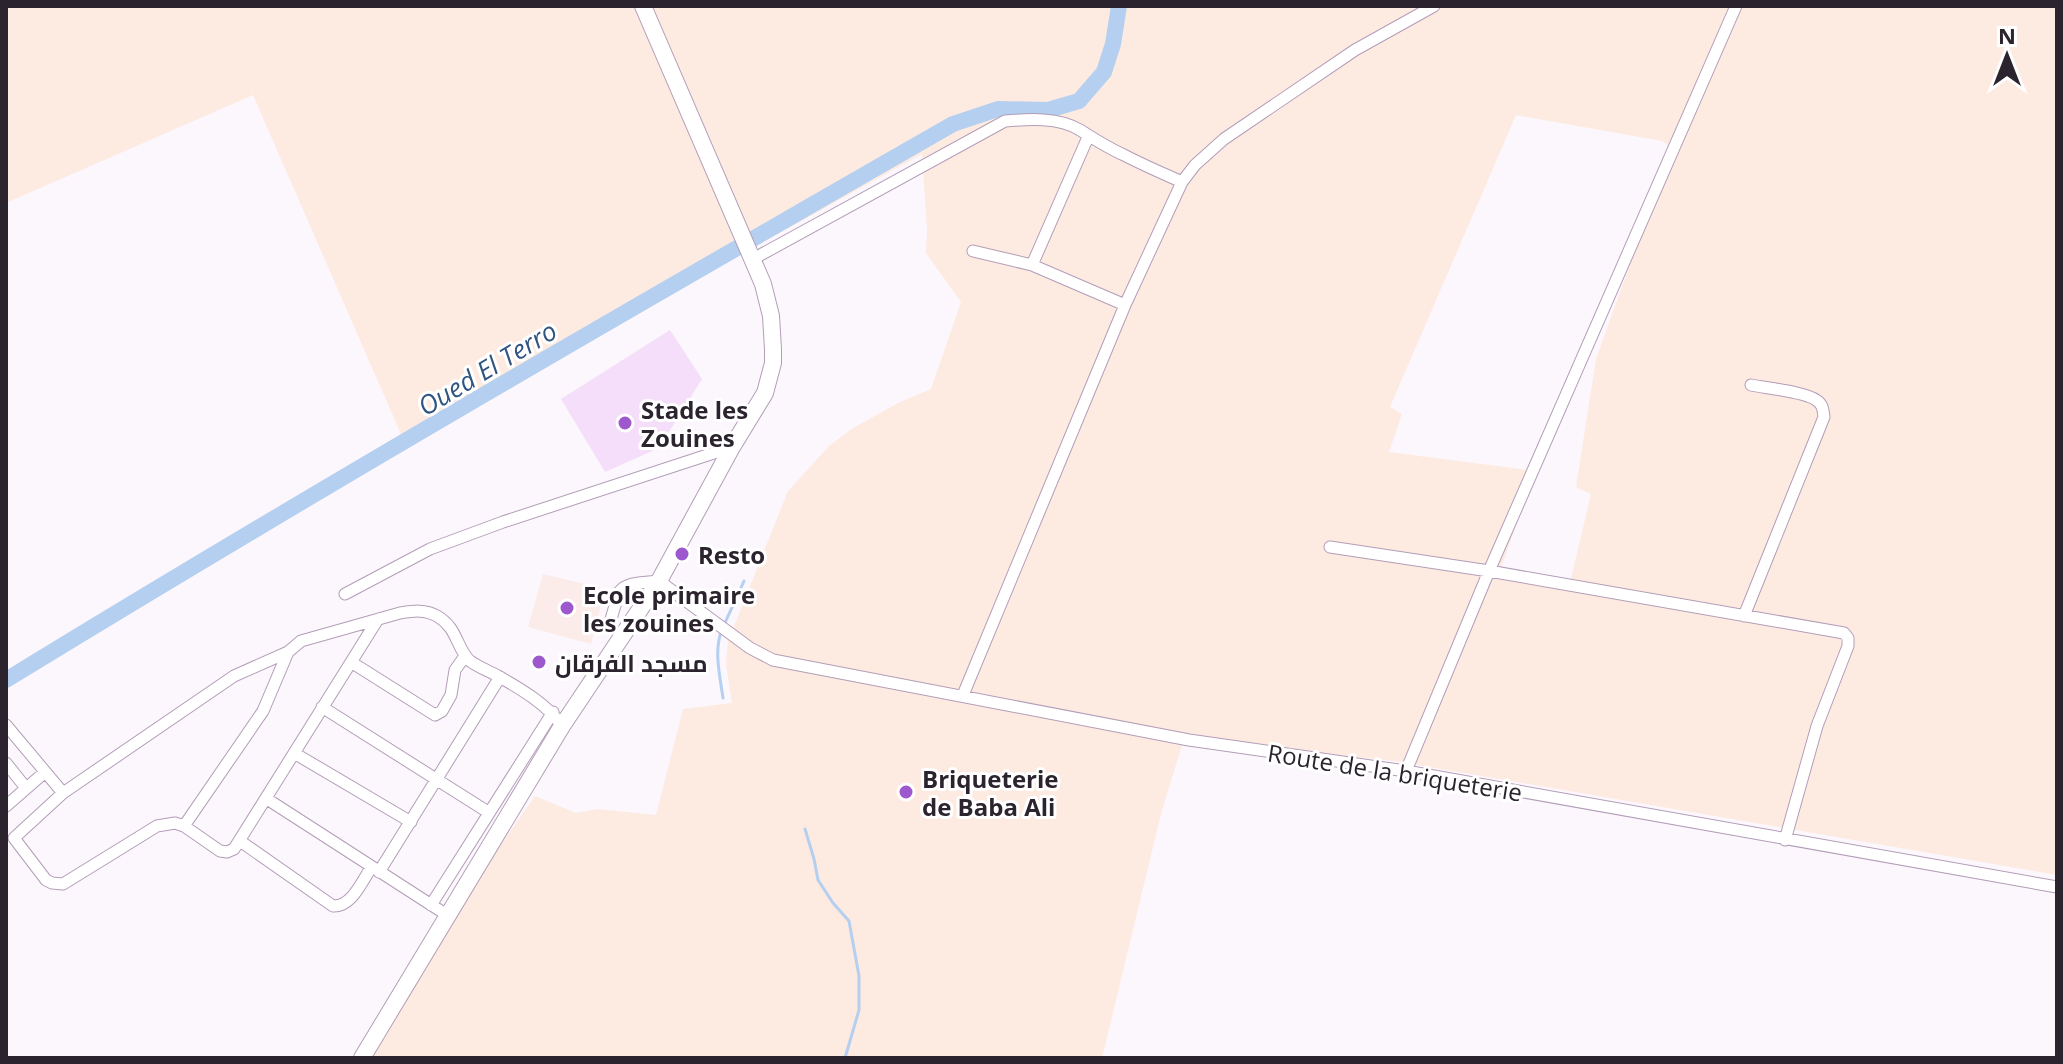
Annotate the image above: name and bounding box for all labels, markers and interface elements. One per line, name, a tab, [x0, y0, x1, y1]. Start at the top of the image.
north arrow	[1967, 16, 2047, 96]
text: N	[1998, 20, 2016, 50]
water label: Oued El Terro	[411, 312, 563, 424]
place label: Stade les Zouines	[641, 393, 748, 454]
marker: Stade les Zouines	[616, 414, 634, 432]
place label: Resto	[698, 538, 765, 571]
marker: Resto	[673, 545, 691, 563]
place label: Ecole primaire les zouines	[583, 578, 755, 639]
marker: Ecole primaire les zouines	[558, 599, 576, 617]
place label: مسجد الفرقان	[555, 646, 708, 679]
marker: مسجد الفرقان	[530, 653, 548, 671]
street label: Route de la briqueterie	[1265, 736, 1525, 808]
place label: Briqueterie de Baba Ali	[922, 762, 1059, 823]
marker: Briqueterie de Baba Ali	[897, 783, 915, 801]

